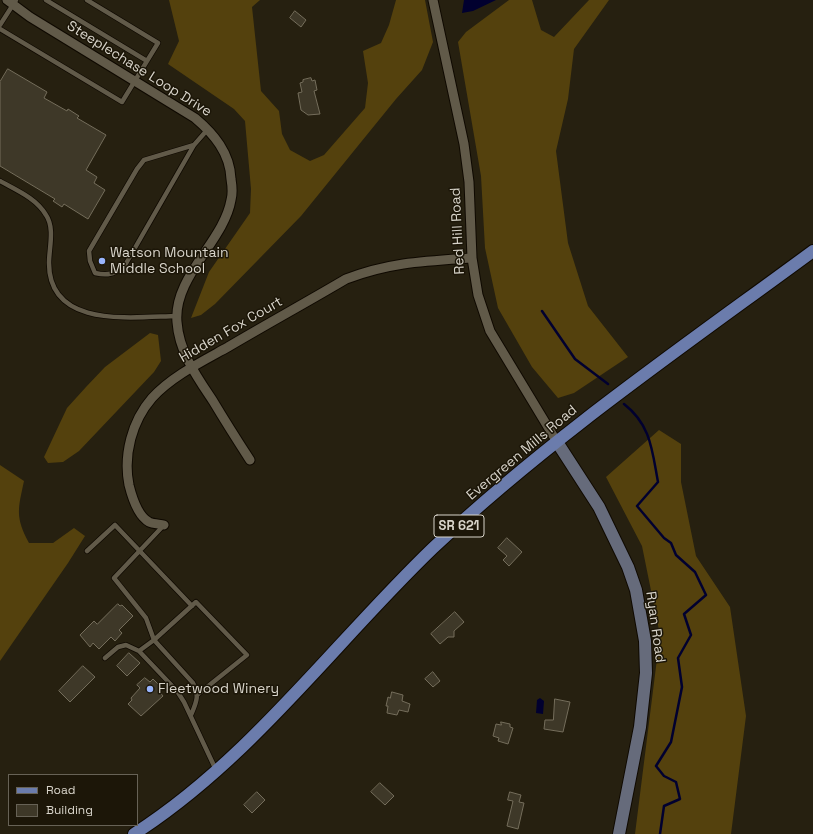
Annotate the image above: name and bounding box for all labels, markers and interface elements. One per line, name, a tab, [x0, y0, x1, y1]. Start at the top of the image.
street label: Steeplechase Loop Drive	[64, 18, 214, 120]
street label: Red Hill Road	[447, 187, 469, 275]
place label: Watson Mountain Middle School	[110, 245, 229, 278]
marker: Watson Mountain Middle School	[97, 256, 107, 266]
street label: Hidden Fox Court	[176, 294, 286, 366]
street label: Evergreen Mills Road	[463, 402, 581, 504]
road number: SR 621	[434, 515, 484, 537]
street label: Ryan Road	[642, 590, 668, 664]
place label: Fleetwood Winery	[158, 681, 279, 697]
marker: Fleetwood Winery	[145, 684, 155, 694]
legend	[8, 774, 138, 826]
text: Road	[46, 782, 75, 798]
text: Building	[46, 802, 93, 818]

